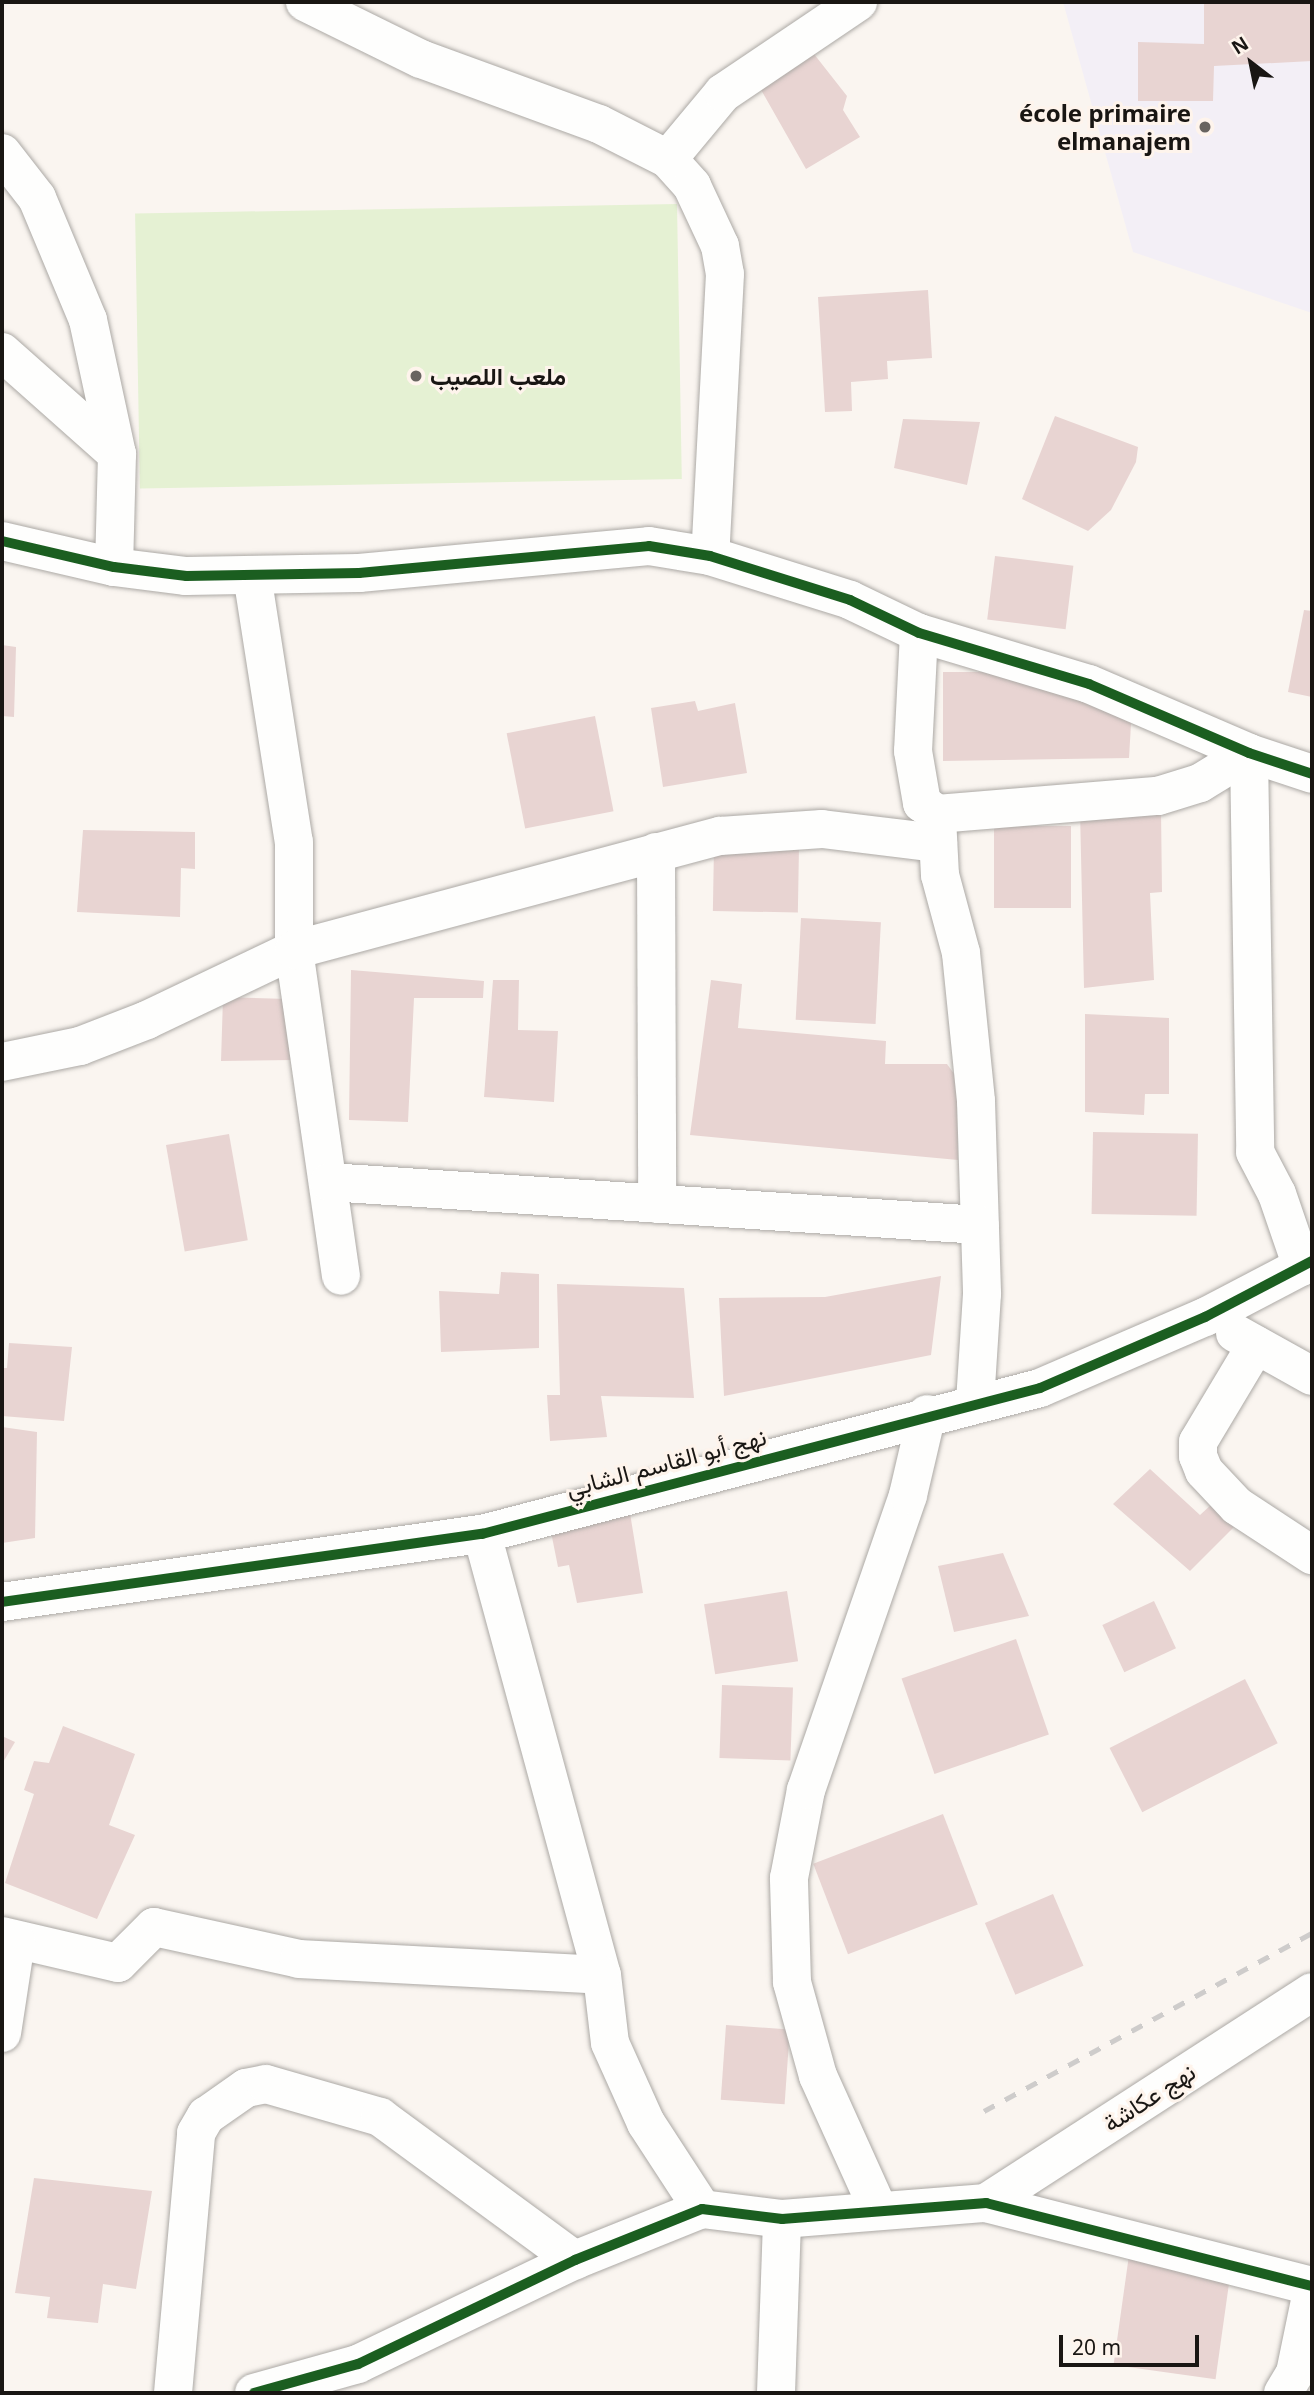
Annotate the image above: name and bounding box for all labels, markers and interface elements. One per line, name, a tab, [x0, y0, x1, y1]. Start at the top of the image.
north arrow	[1216, 28, 1286, 98]
text: N	[1226, 30, 1253, 60]
place label: école primaire elmanajem	[1019, 99, 1191, 155]
marker: école primaire elmanajem	[1197, 119, 1213, 135]
place label: ملعب اللصيب	[430, 362, 566, 390]
marker: ملعب اللصيب	[408, 368, 424, 384]
street label: نهج أبو القاسم الشابي	[563, 1421, 769, 1503]
street label: نهج عكاشة	[1098, 2057, 1200, 2137]
scale bar	[1062, 2322, 1202, 2366]
text: 20 m	[1072, 2333, 1121, 2361]

